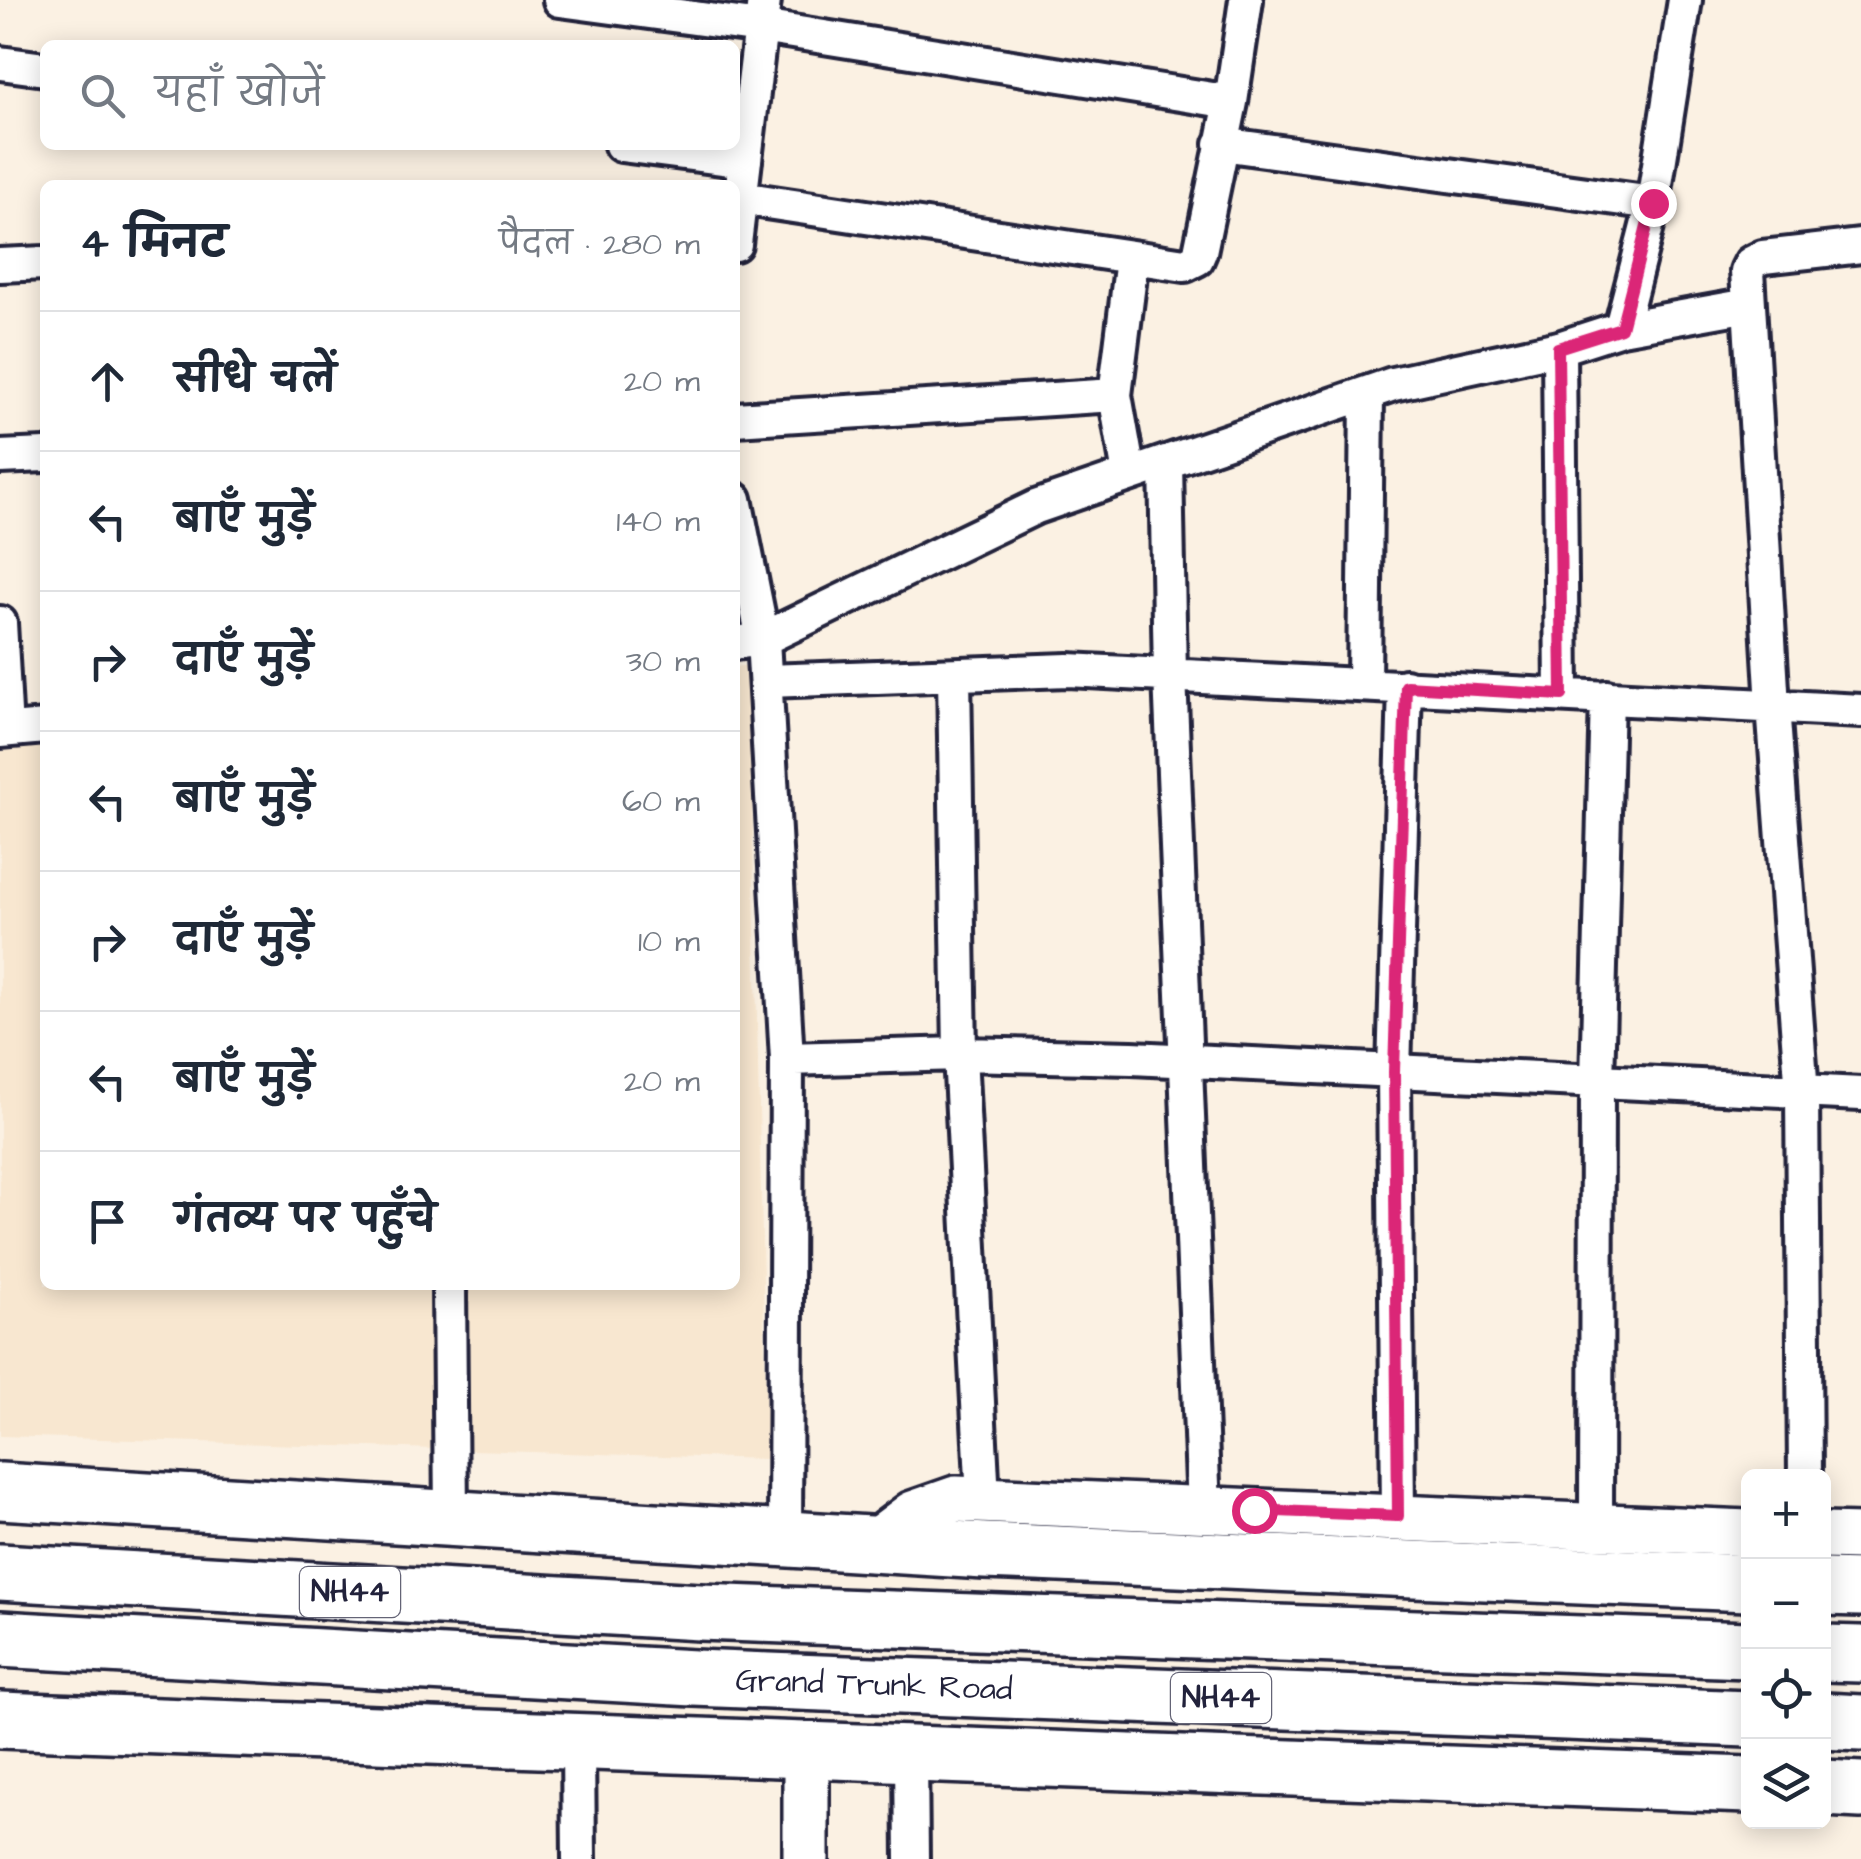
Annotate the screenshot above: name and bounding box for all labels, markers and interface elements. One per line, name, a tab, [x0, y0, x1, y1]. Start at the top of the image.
search box	[40, 40, 740, 150]
icon: search	[75, 68, 130, 123]
text: यहाँ खोजें	[155, 68, 324, 120]
route end	[1631, 181, 1677, 227]
text: 4 मिनट	[80, 215, 227, 273]
text: पैदल · 280 m	[499, 222, 700, 267]
icon: ahead	[80, 354, 135, 409]
text: सीधे चलें	[175, 354, 336, 406]
text: 20 m	[624, 359, 700, 404]
icon: left	[80, 494, 135, 549]
text: बाएँ मुड़ें	[175, 494, 314, 546]
text: 140 m	[616, 499, 700, 544]
icon: right	[80, 634, 135, 689]
text: दाएँ मुड़ें	[175, 634, 313, 686]
text: 30 m	[626, 639, 700, 684]
icon: left	[80, 774, 135, 829]
text: बाएँ मुड़ें	[175, 774, 314, 826]
text: 60 m	[622, 779, 700, 824]
icon: right	[80, 914, 135, 969]
text: दाएँ मुड़ें	[175, 914, 313, 966]
text: 10 m	[638, 919, 700, 964]
icon: left	[80, 1054, 135, 1109]
text: बाएँ मुड़ें	[175, 1054, 314, 1106]
text: 20 m	[624, 1059, 700, 1104]
icon: arrive	[80, 1194, 135, 1249]
text: गंतव्य पर पहुँचे	[175, 1194, 436, 1246]
map controls	[1741, 1469, 1831, 1829]
button: +	[1741, 1469, 1831, 1559]
route start	[1232, 1488, 1278, 1534]
button: −	[1741, 1559, 1831, 1649]
road number: NH44	[300, 1567, 400, 1617]
button: locate	[1741, 1649, 1831, 1739]
street label: Grand Trunk Road	[735, 1658, 1013, 1712]
road number: NH44	[1171, 1673, 1271, 1723]
button: layers	[1741, 1739, 1831, 1829]

